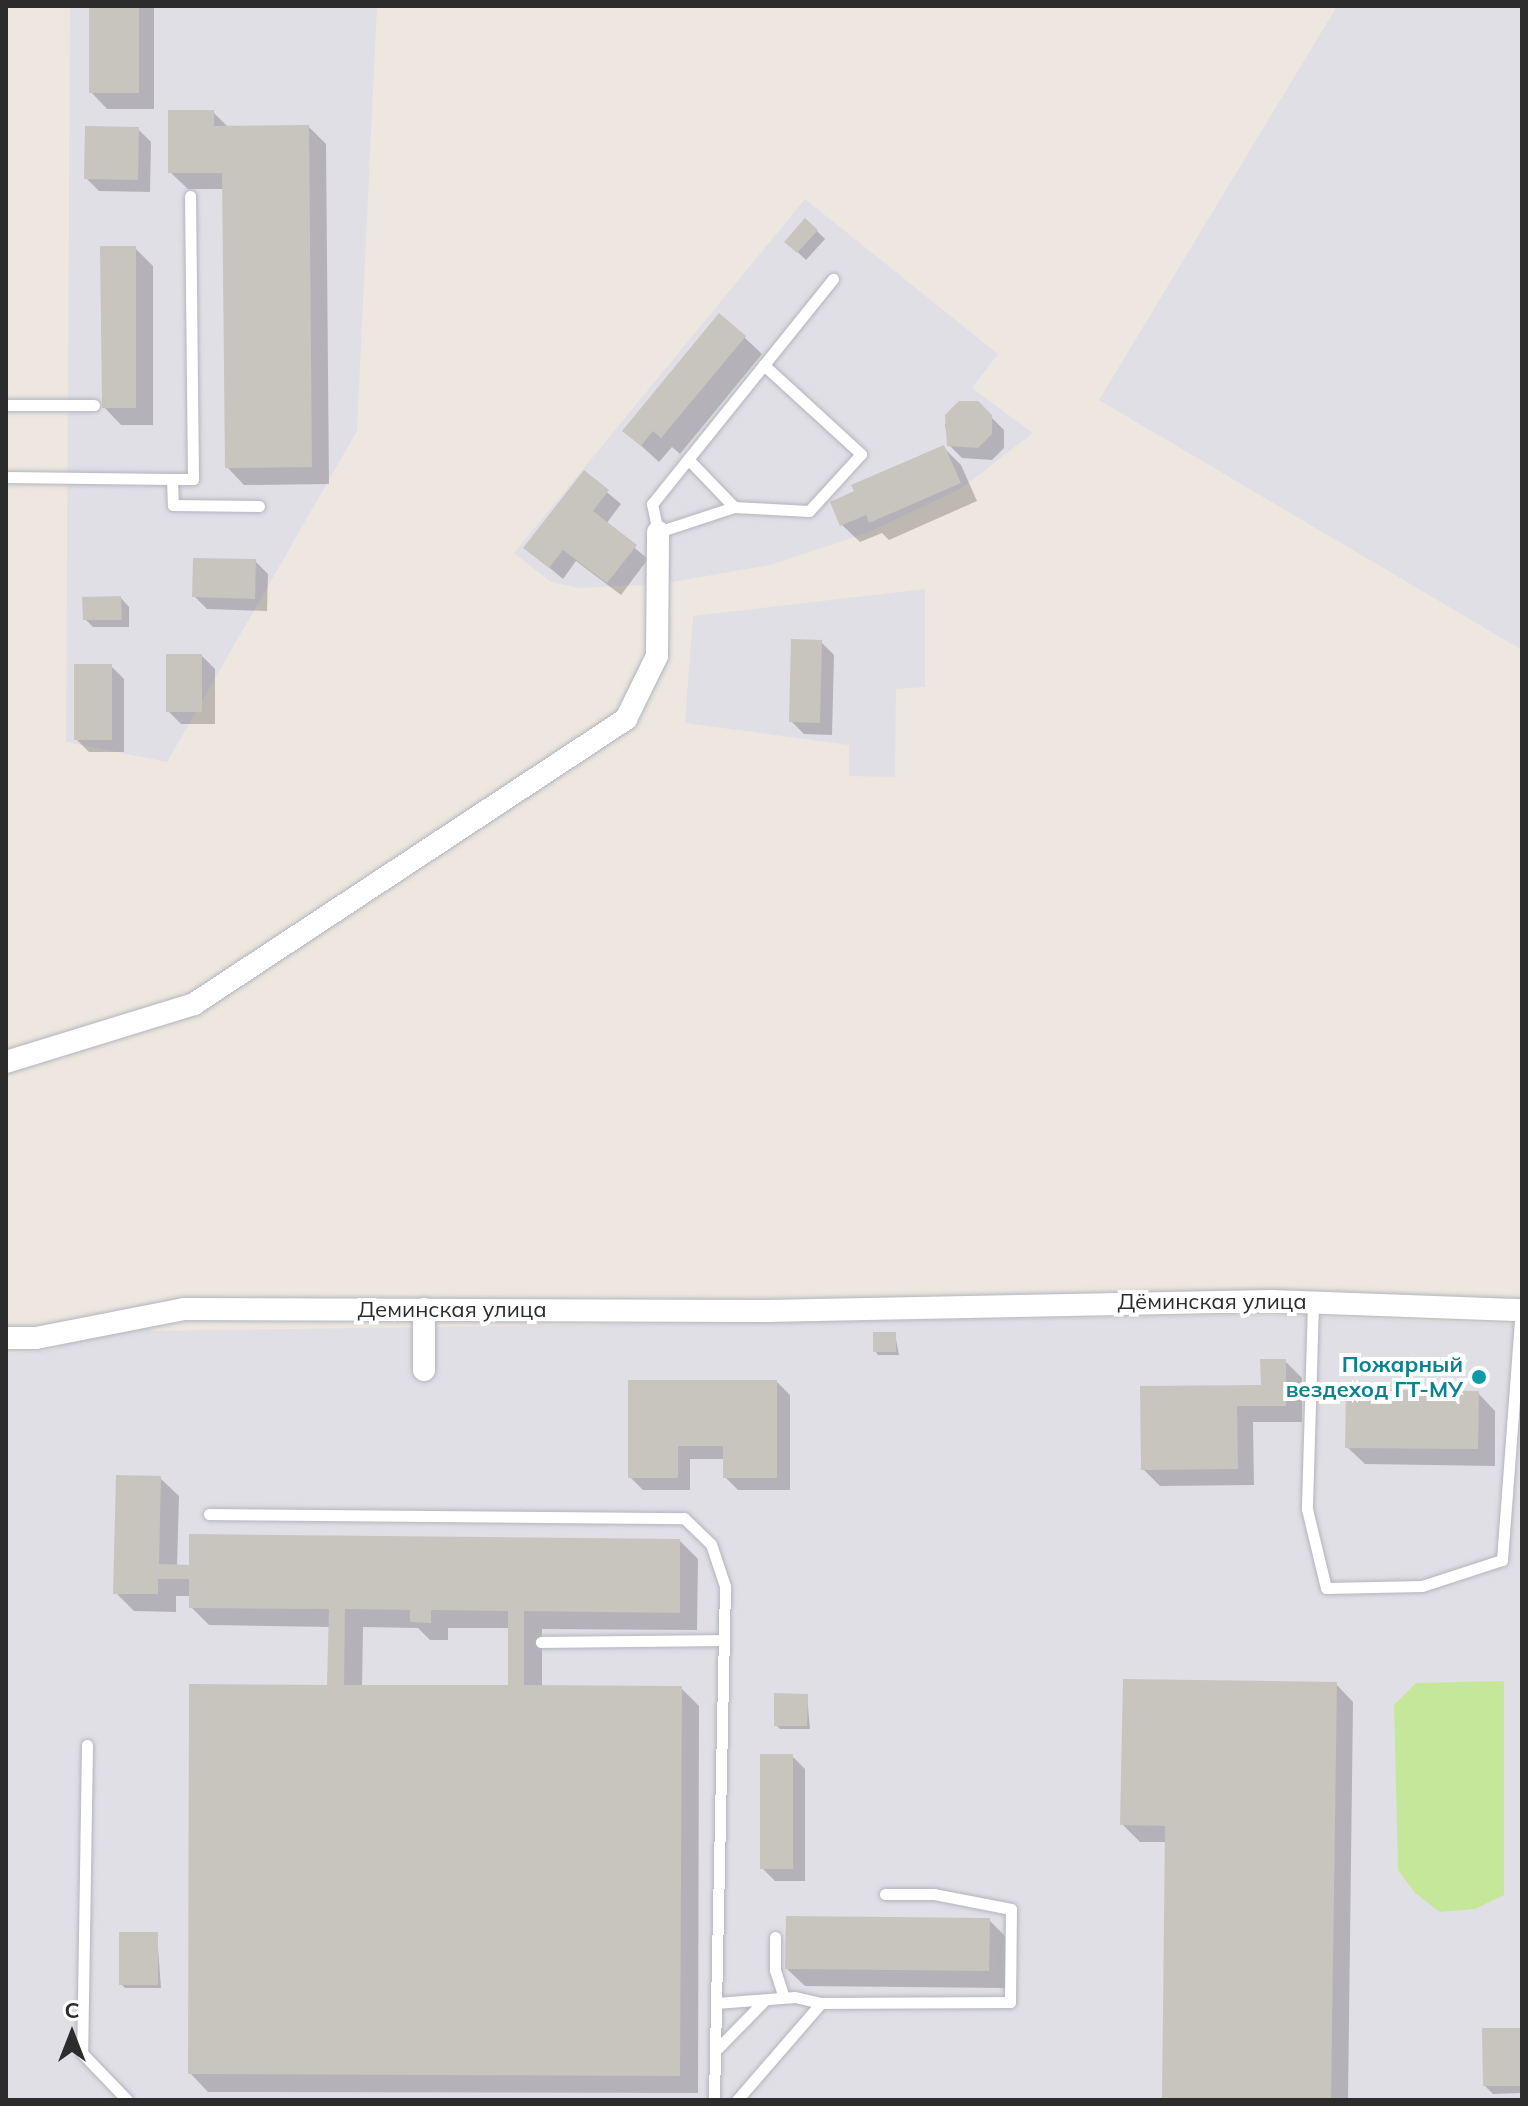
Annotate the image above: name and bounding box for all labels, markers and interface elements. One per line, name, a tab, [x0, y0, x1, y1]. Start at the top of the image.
street label: Дёминская улица	[1117, 1289, 1307, 1315]
street label: Деминская улица	[357, 1297, 547, 1323]
place label: Пожарный вездеход ГТ-МУ	[1286, 1351, 1463, 1402]
marker: Пожарный вездеход ГТ-МУ	[1470, 1368, 1488, 1386]
north arrow	[32, 1994, 112, 2074]
text: С	[64, 1996, 80, 2024]

